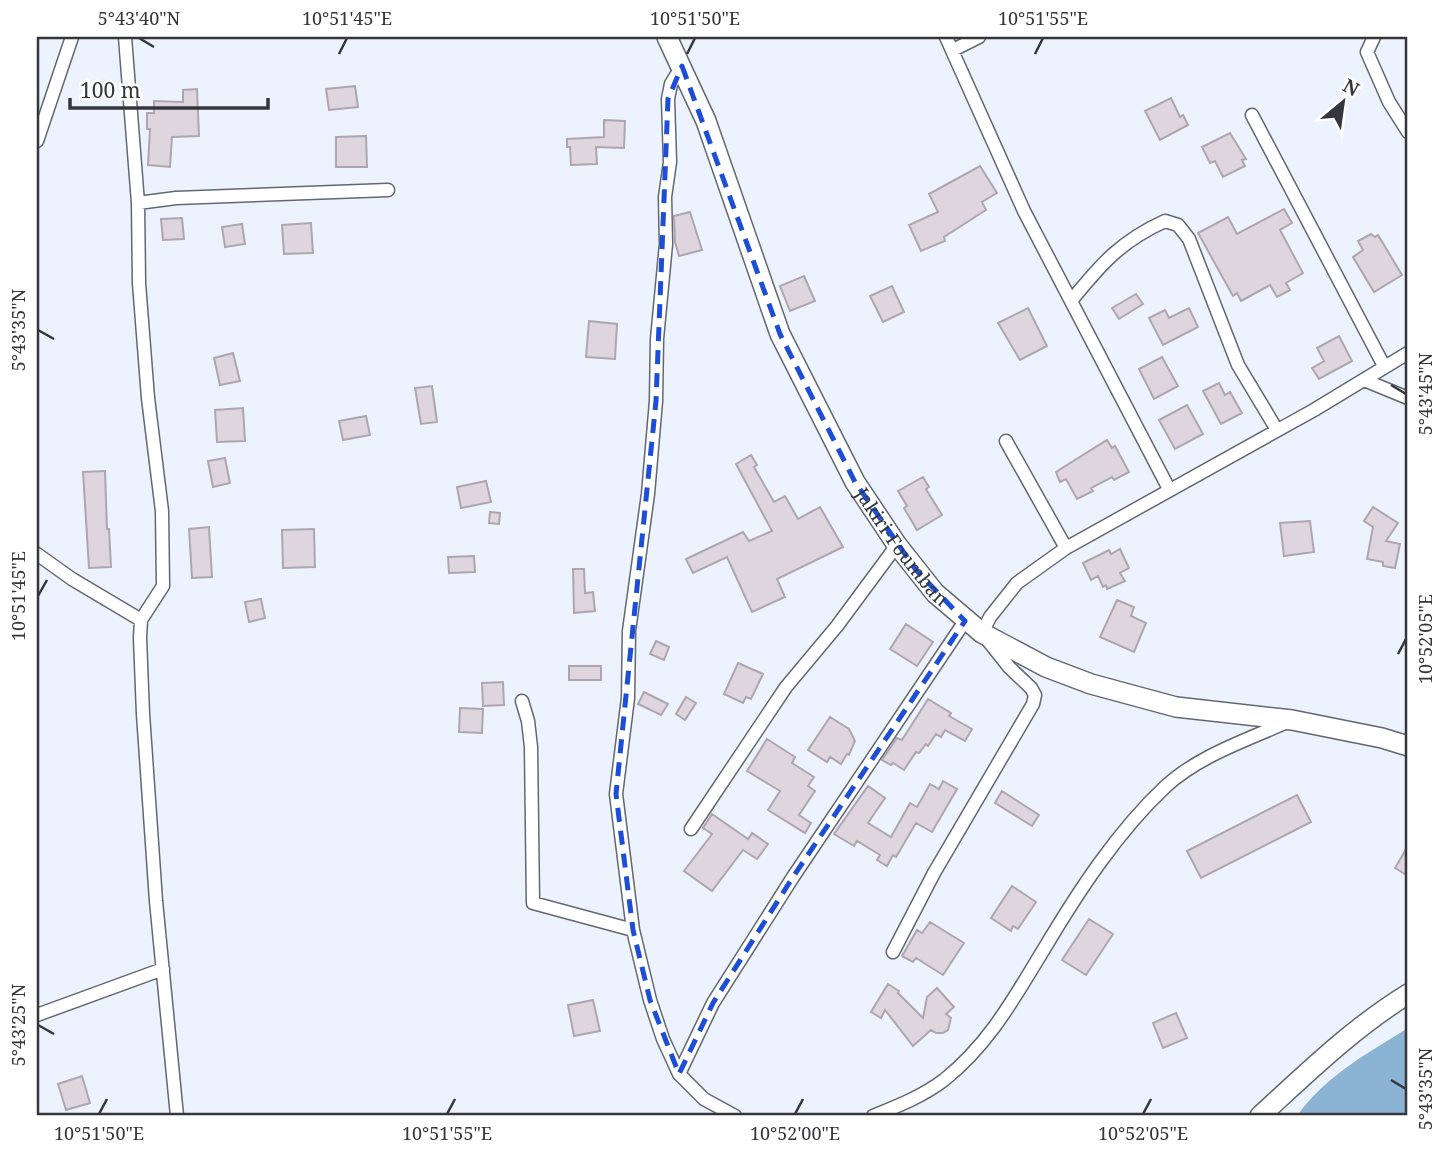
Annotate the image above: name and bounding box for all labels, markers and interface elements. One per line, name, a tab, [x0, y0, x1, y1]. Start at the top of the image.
text: 5°43'40"N	[98, 6, 181, 30]
text: 10°51'45"E	[302, 6, 392, 30]
text: 10°51'50"E	[650, 6, 740, 30]
text: 10°51'55"E	[998, 6, 1088, 30]
scale bar	[70, 66, 268, 110]
north arrow	[1308, 66, 1378, 136]
text: N	[1338, 72, 1364, 102]
text: 100 m	[80, 76, 141, 104]
text: 5°43'35"N	[6, 288, 30, 371]
text: 5°43'45"N	[1413, 352, 1437, 435]
street label: Jakiri-Foumban	[849, 482, 954, 612]
text: 10°51'45"E	[6, 551, 30, 641]
text: 10°52'05"E	[1413, 594, 1437, 684]
text: 5°43'25"N	[6, 983, 30, 1066]
text: 5°43'35"N	[1413, 1047, 1437, 1130]
text: 10°51'50"E	[54, 1121, 144, 1145]
text: 10°51'55"E	[402, 1121, 492, 1145]
text: 10°52'00"E	[750, 1121, 840, 1145]
text: 10°52'05"E	[1098, 1121, 1188, 1145]

